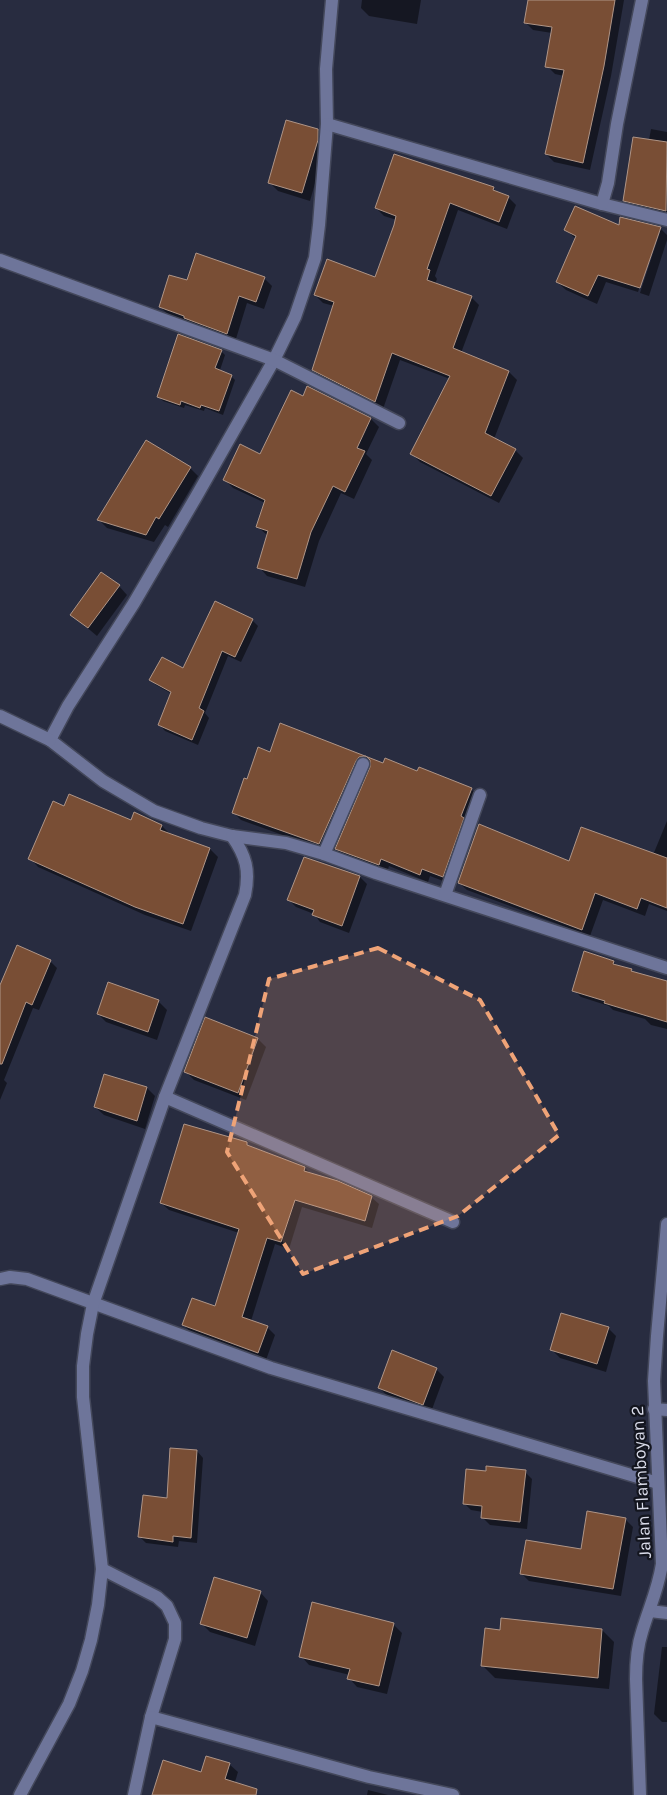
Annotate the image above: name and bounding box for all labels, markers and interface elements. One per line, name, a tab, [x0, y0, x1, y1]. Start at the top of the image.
street label: Jalan Flamboyan 2	[626, 1405, 656, 1559]

